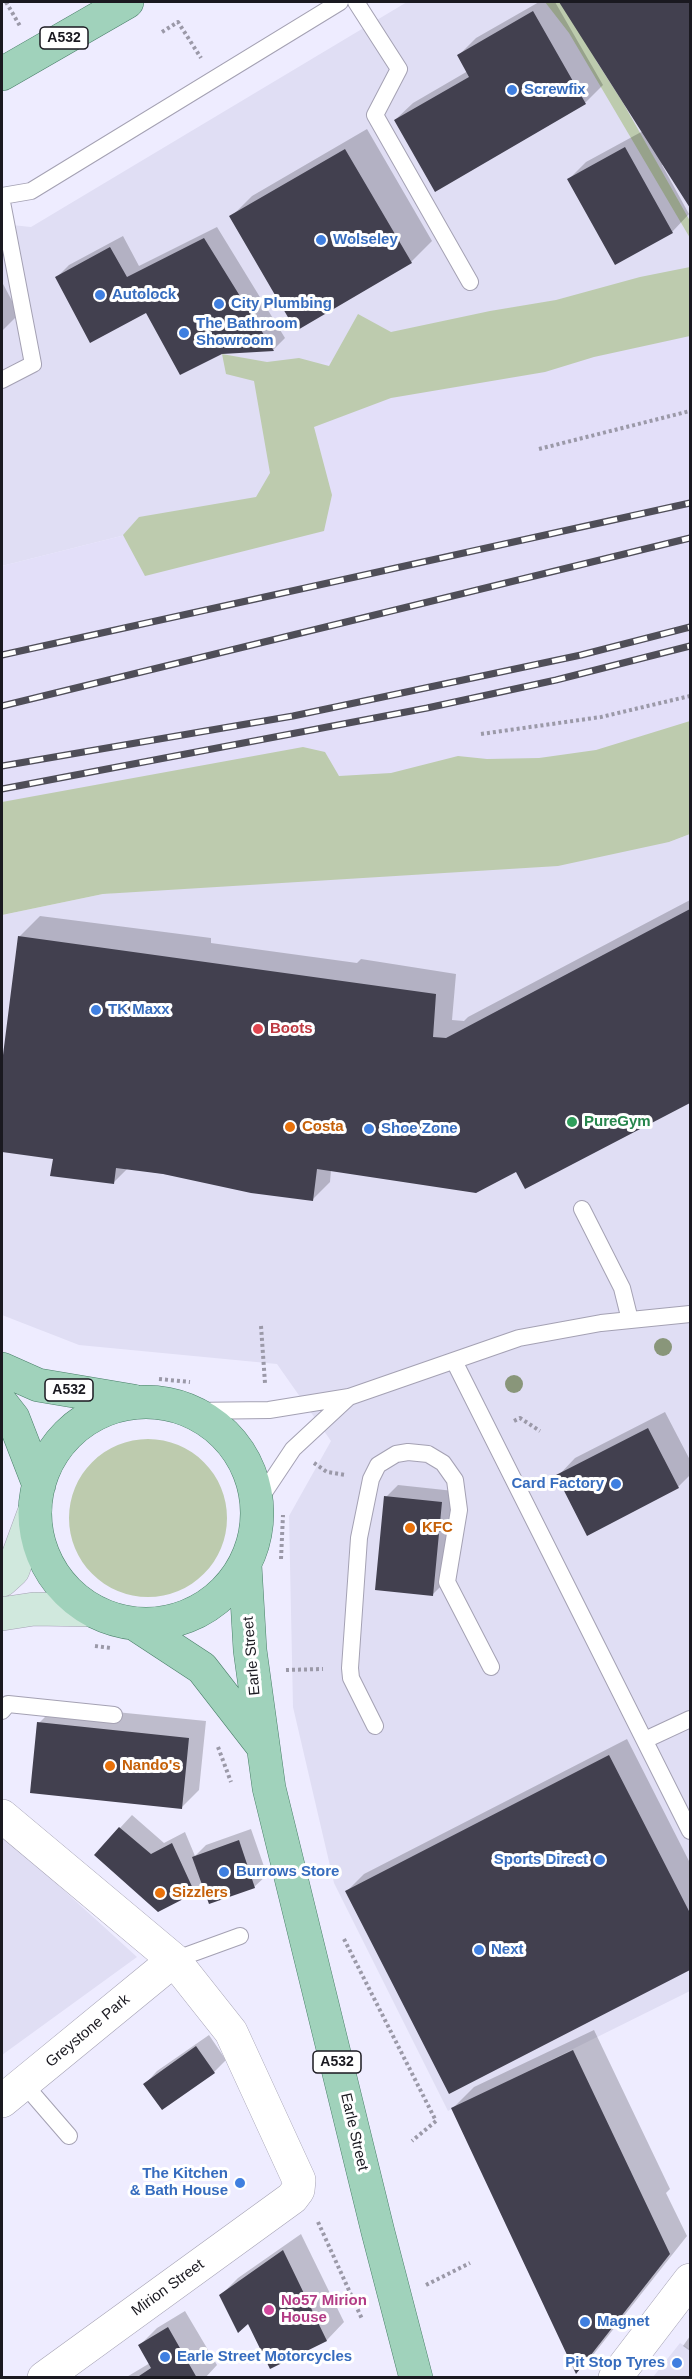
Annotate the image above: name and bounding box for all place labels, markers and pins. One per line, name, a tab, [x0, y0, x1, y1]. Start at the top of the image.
place label: Screwfix	[524, 81, 586, 99]
marker: Screwfix	[505, 83, 519, 97]
place label: Wolseley	[333, 231, 398, 249]
marker: Wolseley	[314, 233, 328, 247]
place label: Autolock	[112, 286, 176, 304]
marker: Autolock	[93, 288, 107, 302]
place label: City Plumbing	[231, 295, 332, 313]
marker: City Plumbing	[212, 297, 226, 311]
place label: The Bathroom Showroom	[196, 315, 298, 350]
marker: The Bathroom Showroom	[177, 326, 191, 340]
place label: TK Maxx	[108, 1001, 170, 1019]
marker: TK Maxx	[89, 1003, 103, 1017]
place label: Boots	[270, 1020, 312, 1038]
marker: Boots	[251, 1022, 265, 1036]
place label: PureGym	[584, 1113, 651, 1131]
marker: PureGym	[565, 1115, 579, 1129]
place label: Costa	[302, 1118, 344, 1136]
marker: Costa	[283, 1120, 297, 1134]
place label: Shoe Zone	[381, 1120, 458, 1138]
marker: Shoe Zone	[362, 1122, 376, 1136]
place label: Card Factory	[511, 1475, 604, 1493]
marker: Card Factory	[609, 1477, 623, 1491]
place label: KFC	[422, 1519, 453, 1537]
marker: KFC	[403, 1521, 417, 1535]
place label: Nando's	[122, 1757, 181, 1775]
marker: Nando's	[103, 1759, 117, 1773]
place label: Sports Direct	[494, 1851, 588, 1869]
marker: Sports Direct	[593, 1853, 607, 1867]
place label: Burrows Store	[236, 1863, 339, 1881]
marker: Burrows Store	[217, 1865, 231, 1879]
place label: Sizzlers	[172, 1884, 228, 1902]
marker: Sizzlers	[153, 1886, 167, 1900]
place label: Next	[491, 1941, 524, 1959]
marker: Next	[472, 1943, 486, 1957]
place label: The Kitchen & Bath House	[130, 2165, 228, 2200]
marker: The Kitchen & Bath House	[233, 2176, 247, 2190]
place label: No57 Mirion House	[281, 2292, 367, 2327]
marker: No57 Mirion House	[262, 2303, 276, 2317]
place label: Magnet	[597, 2313, 650, 2331]
marker: Magnet	[578, 2315, 592, 2329]
place label: Earle Street Motorcycles	[177, 2348, 352, 2366]
marker: Earle Street Motorcycles	[158, 2350, 172, 2364]
place label: Pit Stop Tyres	[565, 2354, 665, 2372]
marker: Pit Stop Tyres	[670, 2356, 684, 2370]

